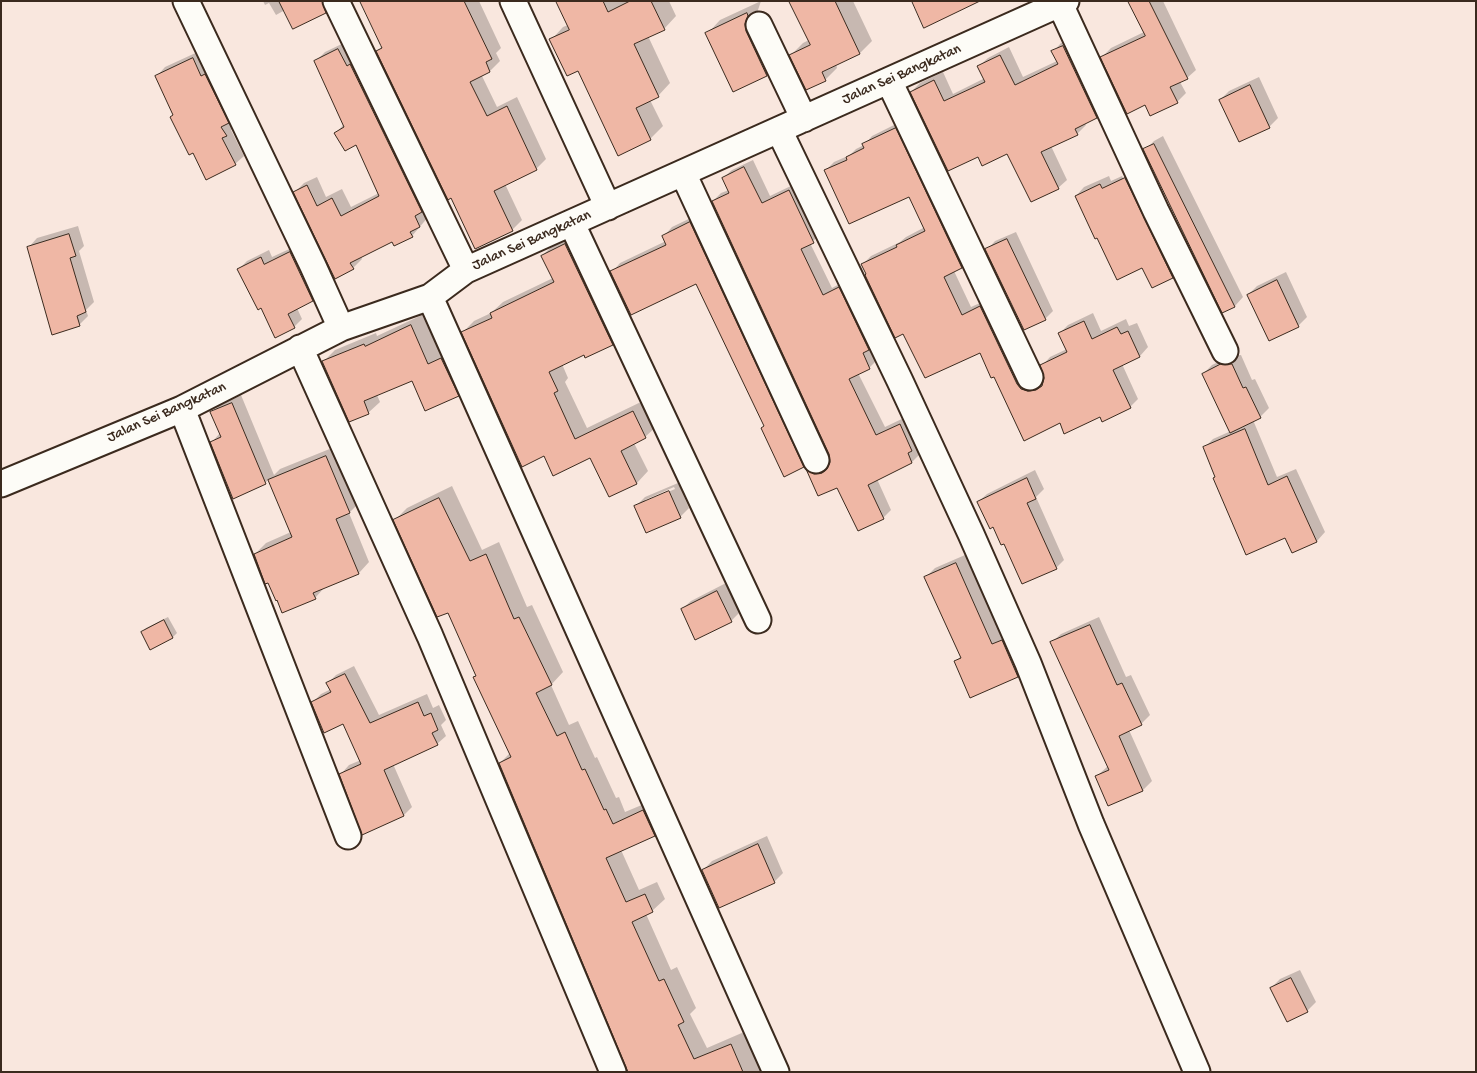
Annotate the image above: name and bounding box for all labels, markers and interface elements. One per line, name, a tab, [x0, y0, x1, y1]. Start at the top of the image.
street label: Jalan Sei Bangkatan	[840, 41, 964, 109]
street label: Jalan Sei Bangkatan	[470, 207, 594, 275]
street label: Jalan Sei Bangkatan	[105, 379, 229, 447]

